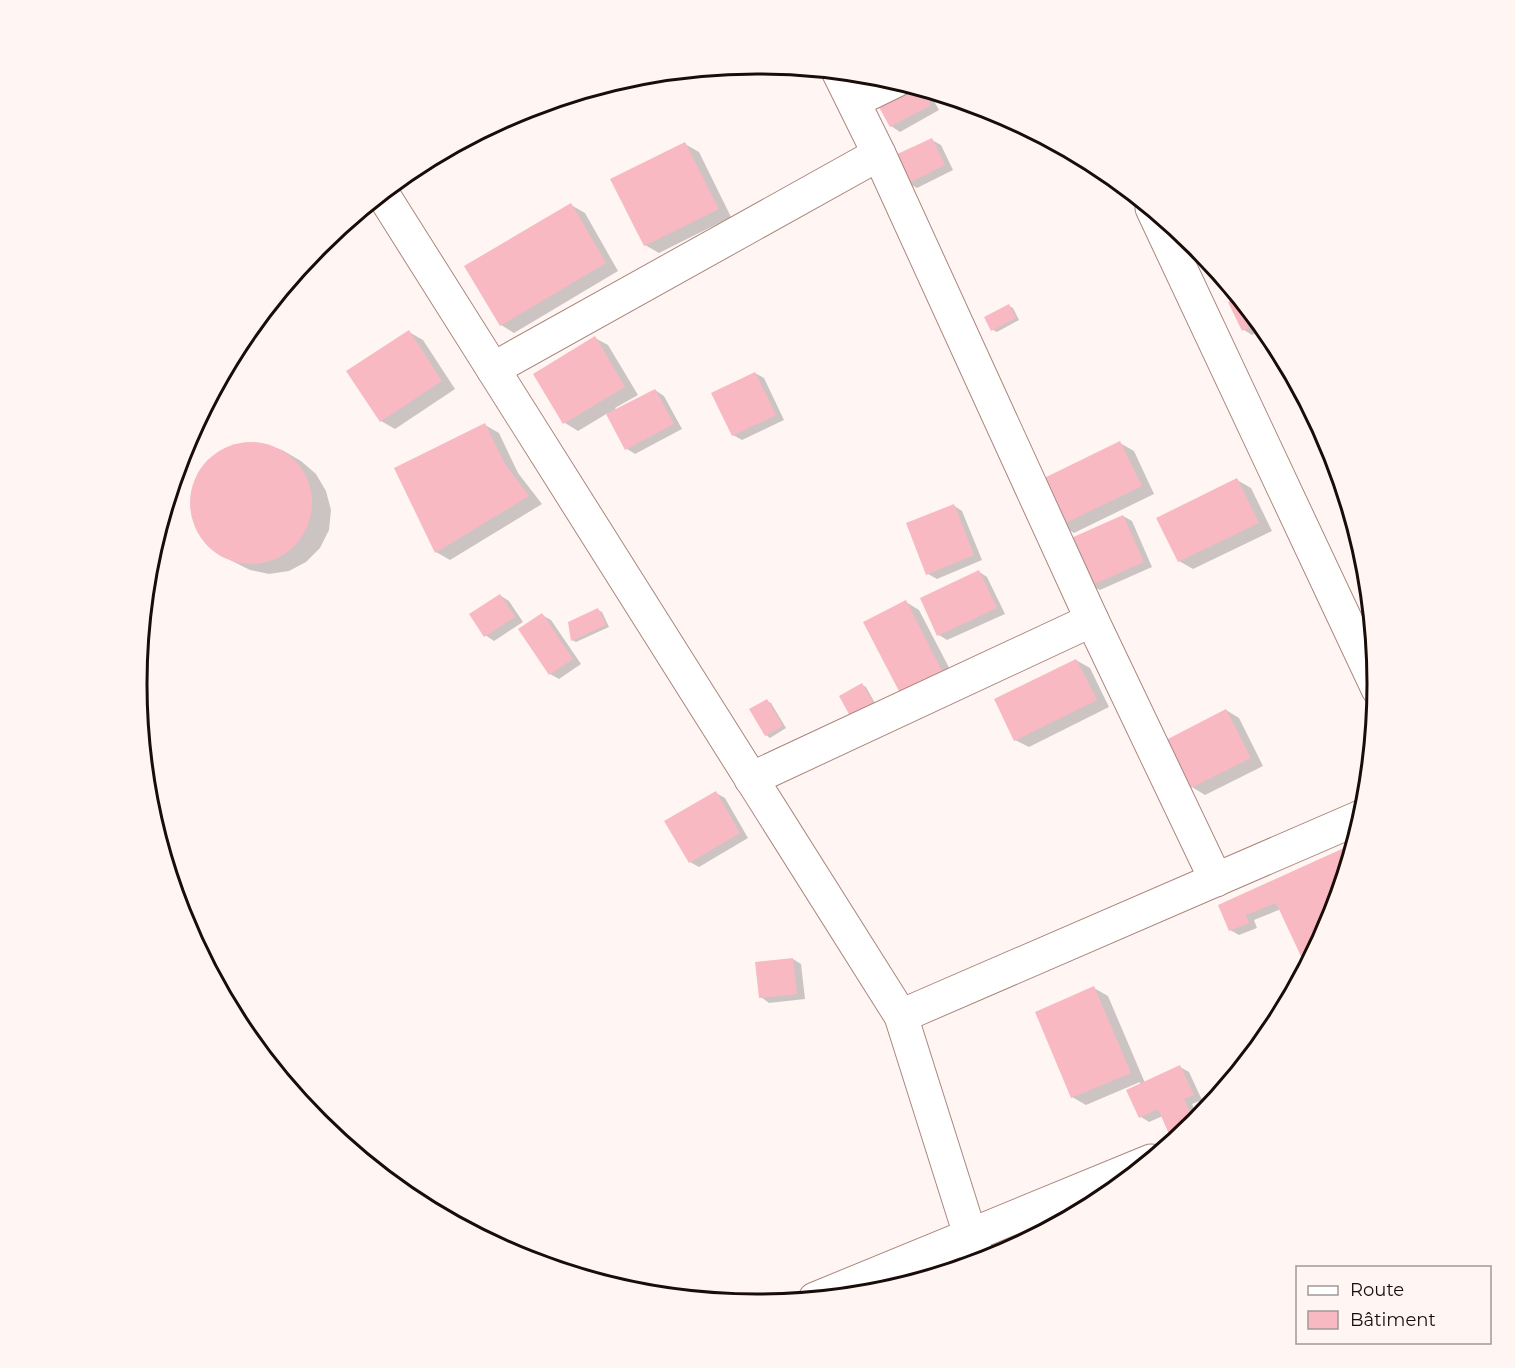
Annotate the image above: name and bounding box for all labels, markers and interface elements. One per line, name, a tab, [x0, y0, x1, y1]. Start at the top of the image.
legend	[1296, 1266, 1491, 1344]
text: Route	[1350, 1279, 1404, 1301]
text: Bâtiment	[1350, 1309, 1436, 1331]

